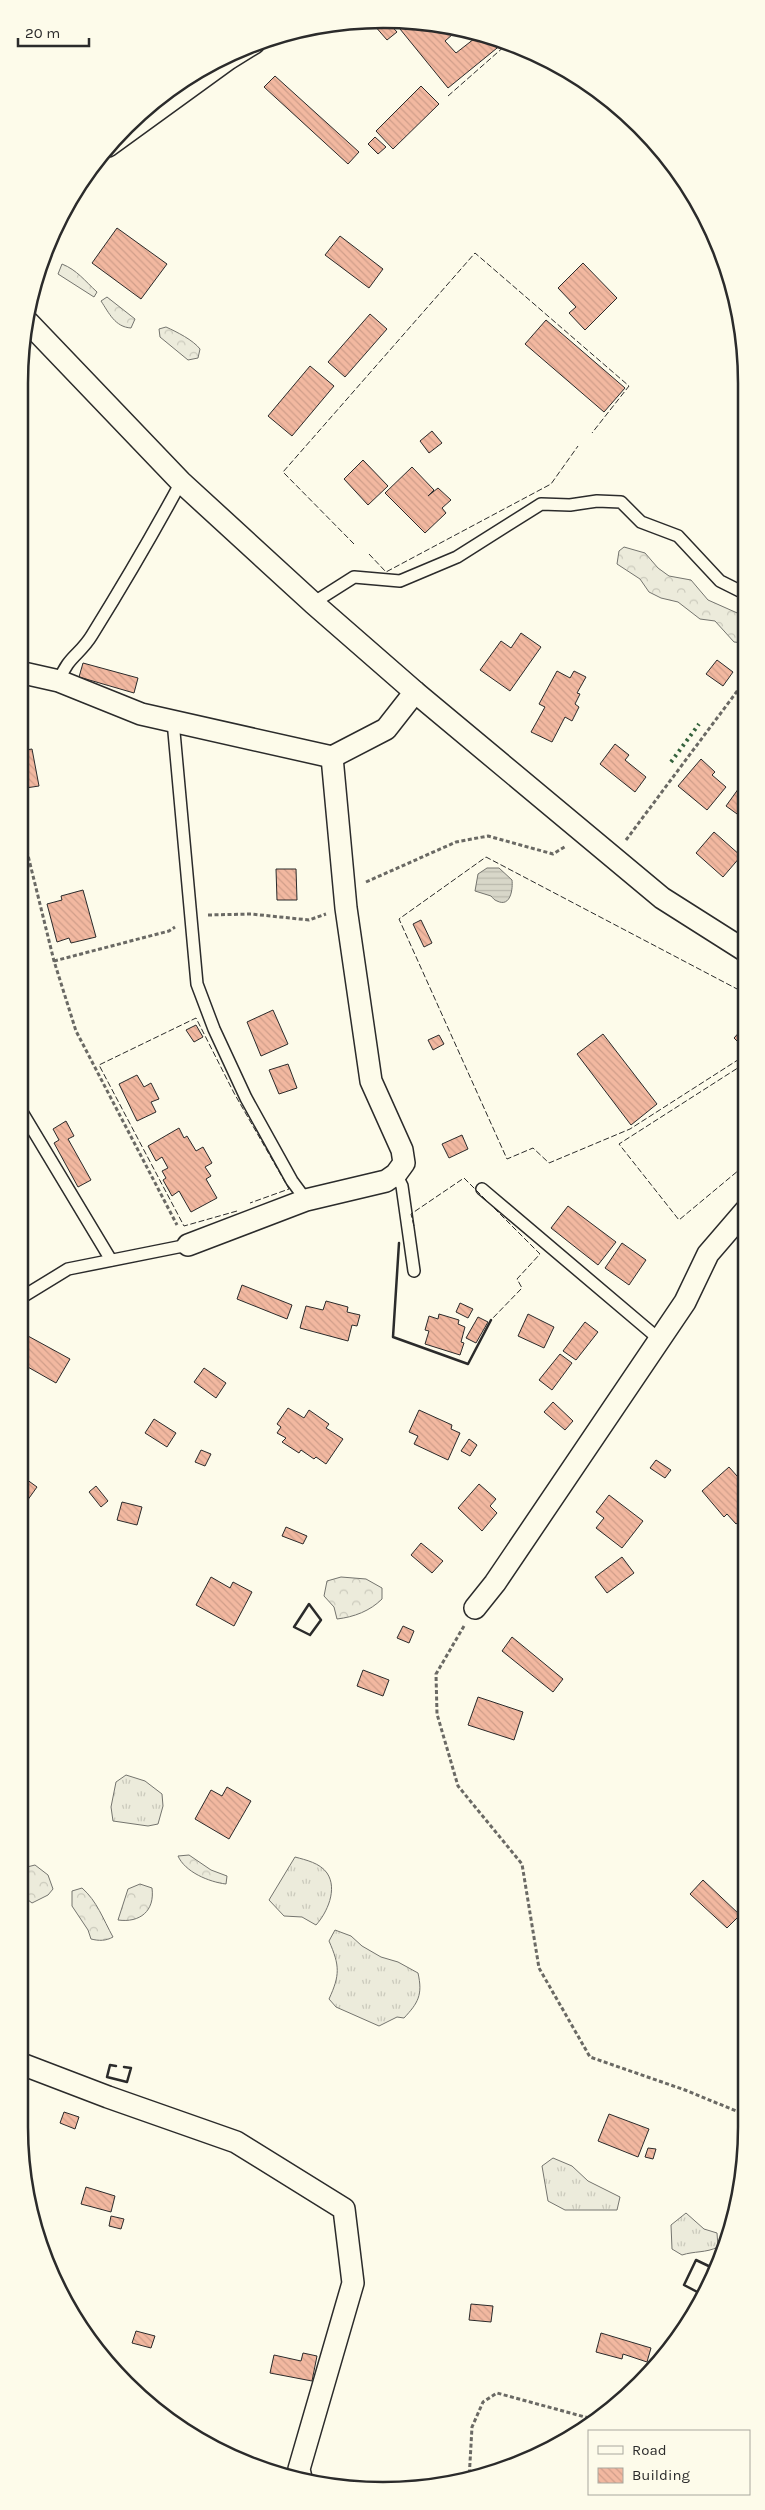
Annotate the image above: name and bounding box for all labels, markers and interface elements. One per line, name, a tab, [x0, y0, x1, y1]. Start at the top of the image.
scale bar	[18, 15, 89, 47]
text: 20 m	[25, 24, 60, 42]
legend	[588, 2430, 750, 2495]
text: Road	[632, 2441, 667, 2459]
text: Building	[632, 2466, 690, 2484]

